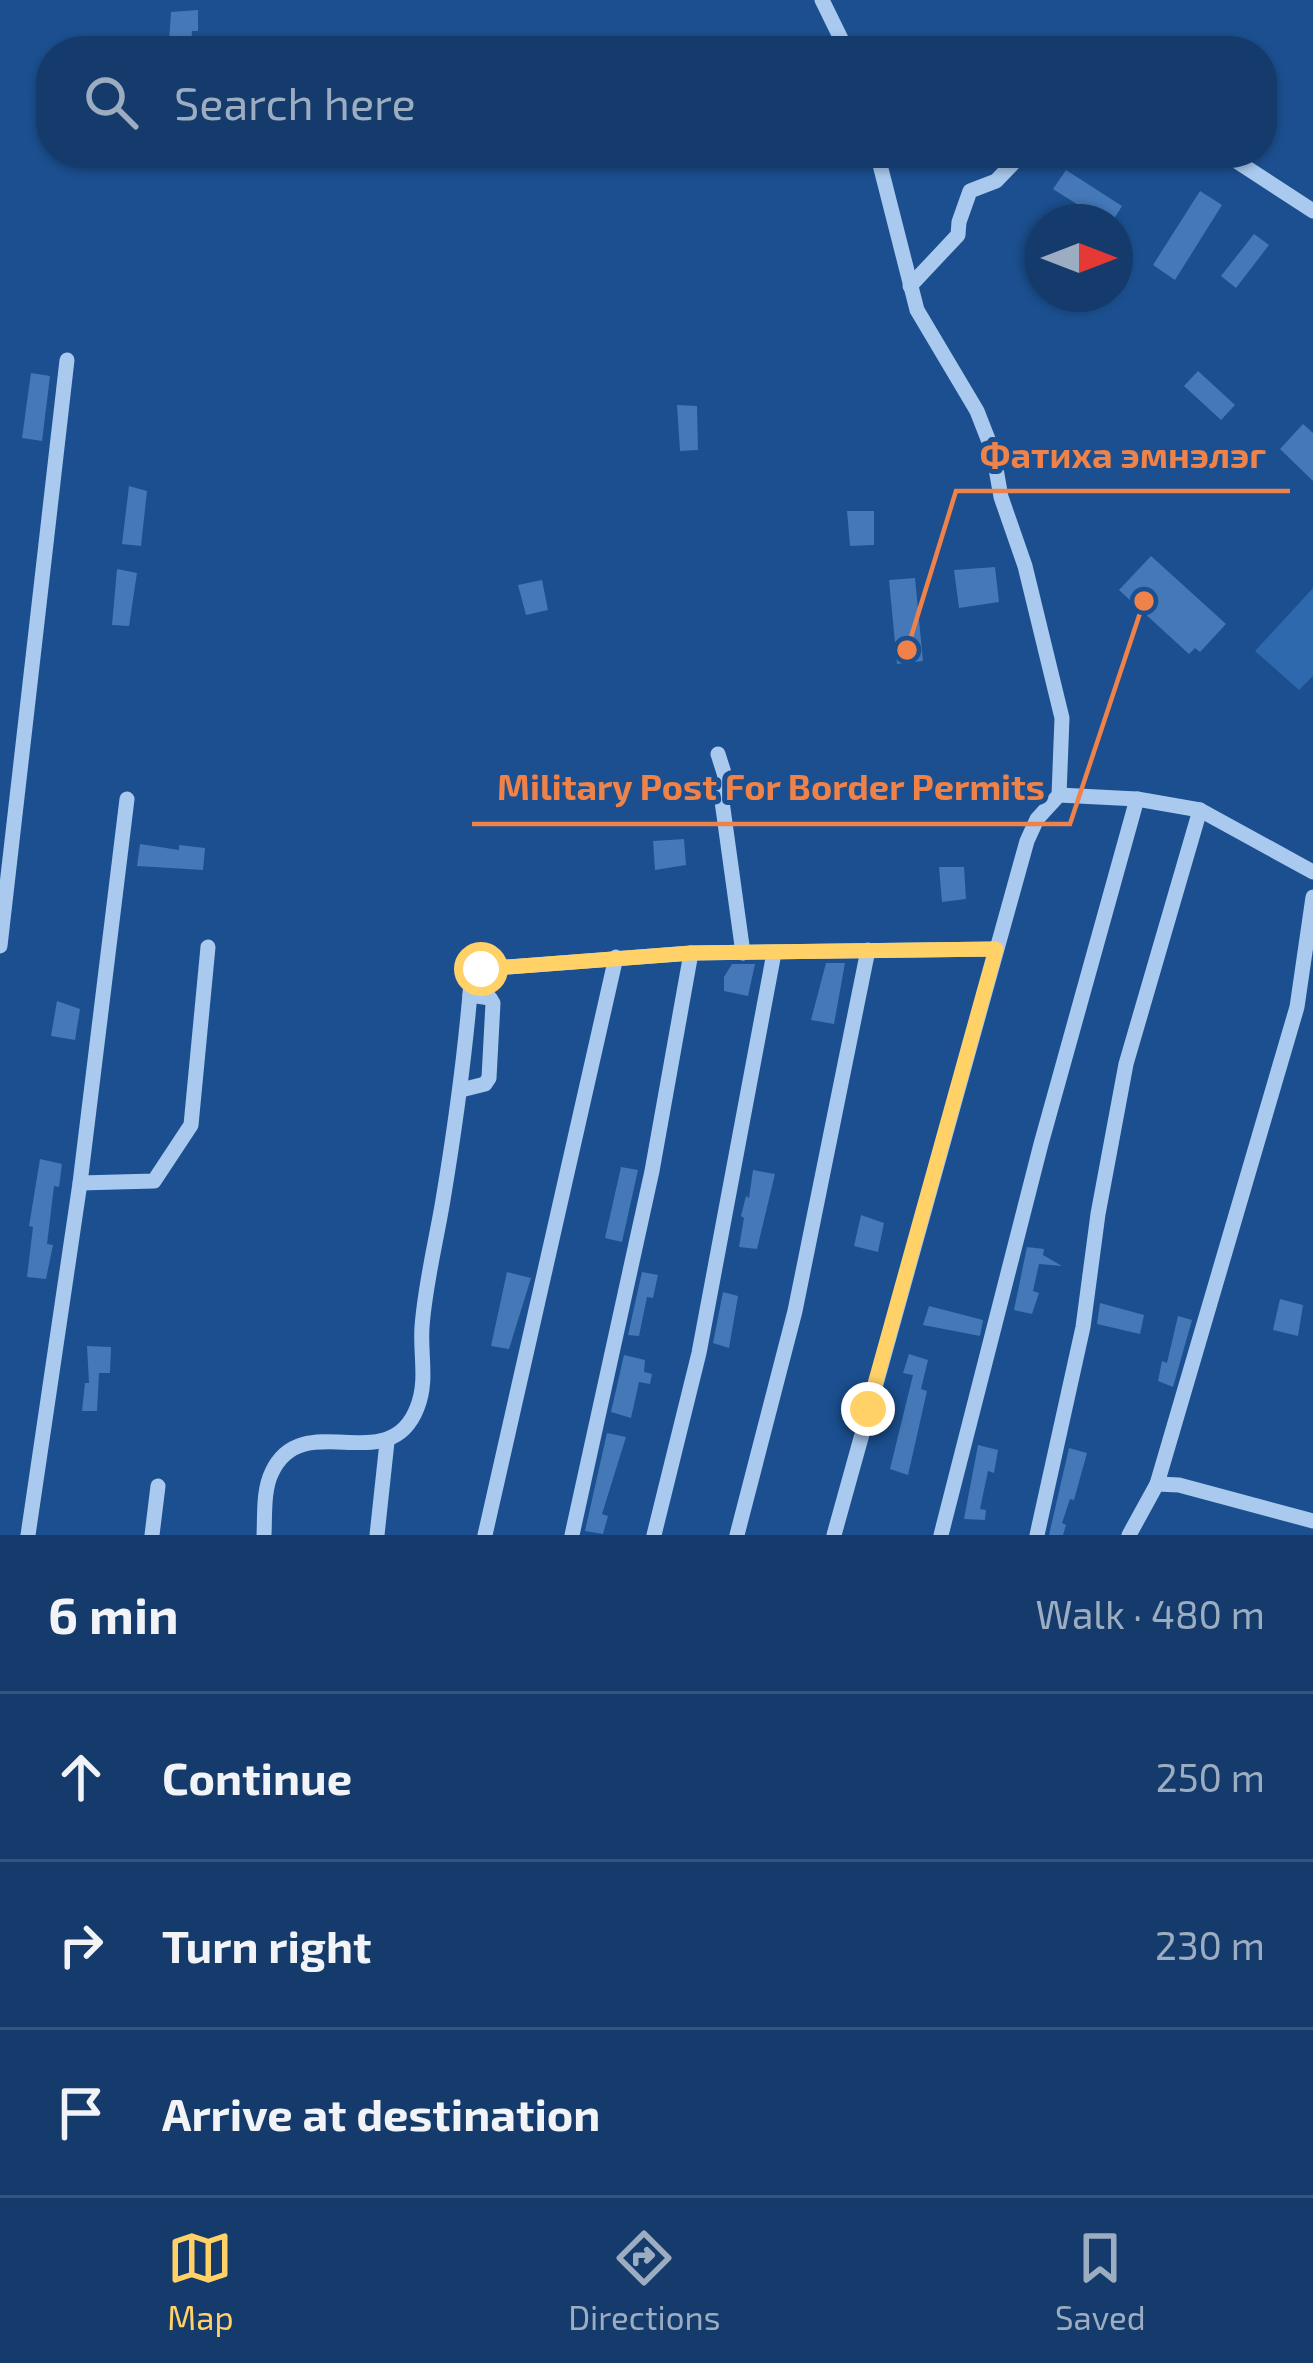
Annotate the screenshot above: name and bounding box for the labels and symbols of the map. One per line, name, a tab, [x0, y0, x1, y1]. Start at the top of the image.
north arrow	[1025, 204, 1133, 312]
callout: Фатиха эмнэлэг	[956, 419, 1290, 491]
text: Фатиха эмнэлэг	[980, 432, 1266, 475]
callout: Military Post For Border Permits	[472, 752, 1070, 824]
text: Military Post For Border Permits	[497, 764, 1045, 808]
route start	[454, 942, 508, 996]
route end	[841, 1382, 895, 1436]

